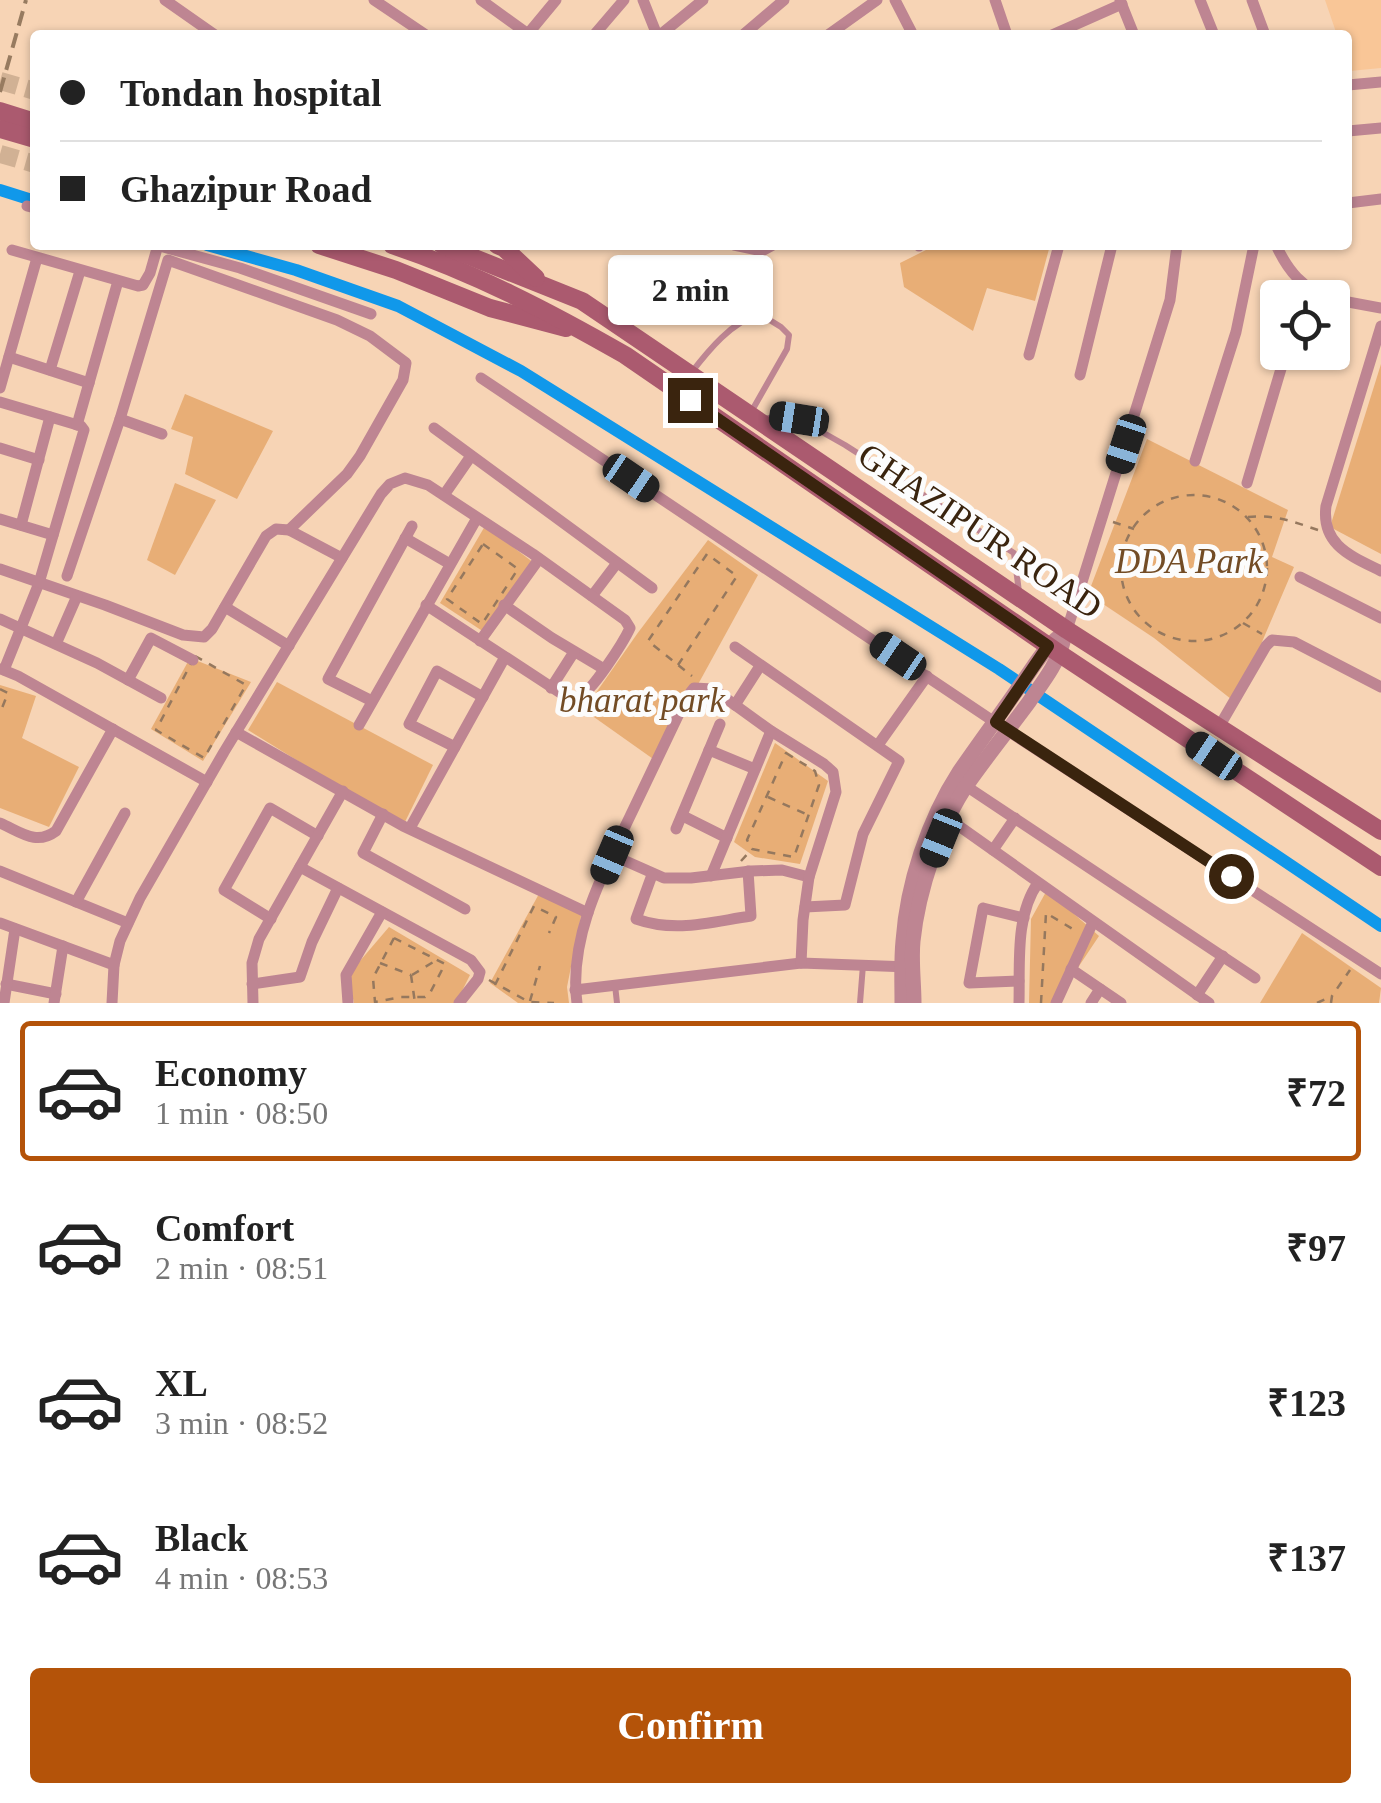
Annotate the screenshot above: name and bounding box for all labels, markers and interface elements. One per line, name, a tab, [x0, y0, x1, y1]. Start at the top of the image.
text: Tondan hospital	[120, 72, 382, 114]
text: Ghazipur Road	[120, 168, 372, 210]
callout: 2 min	[608, 255, 772, 325]
text: 2 min	[652, 272, 729, 308]
map controls	[1260, 280, 1350, 370]
button: locate	[1260, 280, 1350, 370]
route end	[668, 378, 713, 423]
car	[767, 399, 831, 439]
car	[1102, 411, 1150, 477]
street label: GHAZIPUR ROAD	[851, 435, 1109, 627]
car	[598, 449, 664, 507]
park label: DDA Park	[1114, 542, 1265, 581]
car	[865, 627, 931, 685]
park label: bharat park	[559, 681, 727, 720]
car	[1181, 727, 1247, 785]
car	[916, 805, 966, 871]
car	[586, 822, 638, 888]
route start	[1209, 854, 1254, 899]
icon: car	[35, 1046, 125, 1136]
text: Economy	[155, 1052, 307, 1094]
text: ₹72	[1286, 1072, 1346, 1114]
text: 1 min · 08:50	[155, 1095, 328, 1131]
icon: car	[35, 1201, 125, 1291]
text: Comfort	[155, 1207, 294, 1249]
text: ₹97	[1286, 1227, 1346, 1269]
text: 2 min · 08:51	[155, 1250, 328, 1286]
icon: car	[35, 1356, 125, 1446]
text: XL	[155, 1362, 208, 1404]
text: ₹123	[1267, 1382, 1346, 1424]
text: 3 min · 08:52	[155, 1405, 328, 1441]
icon: car	[35, 1511, 125, 1601]
text: Black	[155, 1517, 248, 1559]
text: ₹137	[1267, 1537, 1346, 1579]
text: 4 min · 08:53	[155, 1560, 328, 1596]
button: Confirm	[30, 1668, 1351, 1783]

